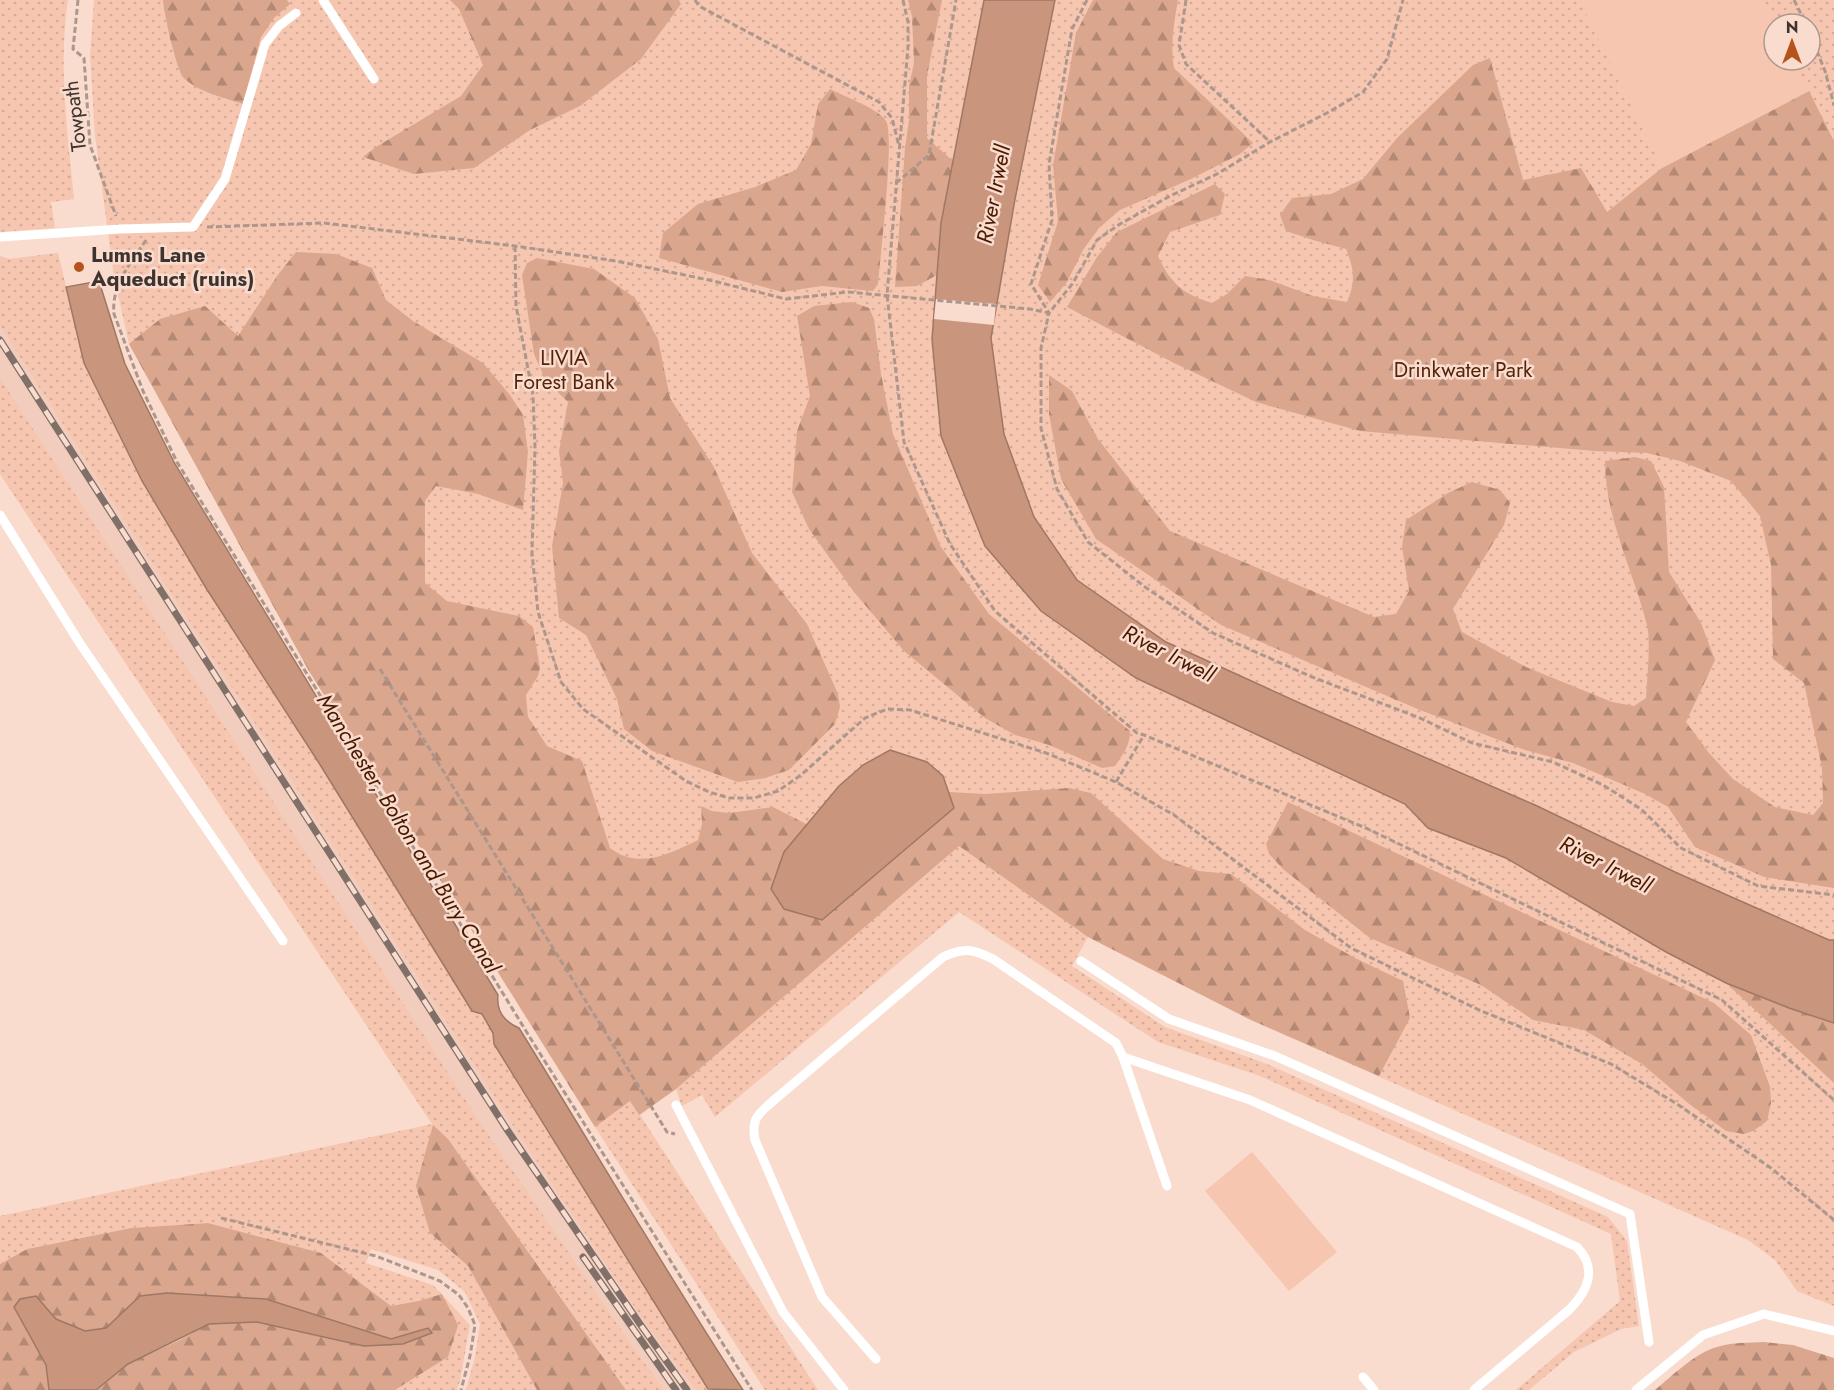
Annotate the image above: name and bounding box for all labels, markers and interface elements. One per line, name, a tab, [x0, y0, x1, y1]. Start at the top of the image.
north arrow	[1762, 12, 1822, 72]
text: N	[1786, 16, 1798, 39]
street label: Towpath	[56, 79, 94, 153]
water label: River Irwell	[968, 141, 1018, 246]
place label: Lumns Lane Aqueduct (ruins)	[90, 240, 254, 294]
marker: Lumns Lane Aqueduct (ruins)	[72, 260, 86, 274]
park label: LIVIA Forest Bank	[514, 343, 615, 397]
park label: Drinkwater Park	[1394, 355, 1533, 385]
water label: River Irwell	[1117, 616, 1222, 690]
water label: Manchester, Bolton and Bury Canal	[309, 687, 509, 980]
water label: River Irwell	[1554, 827, 1659, 901]

